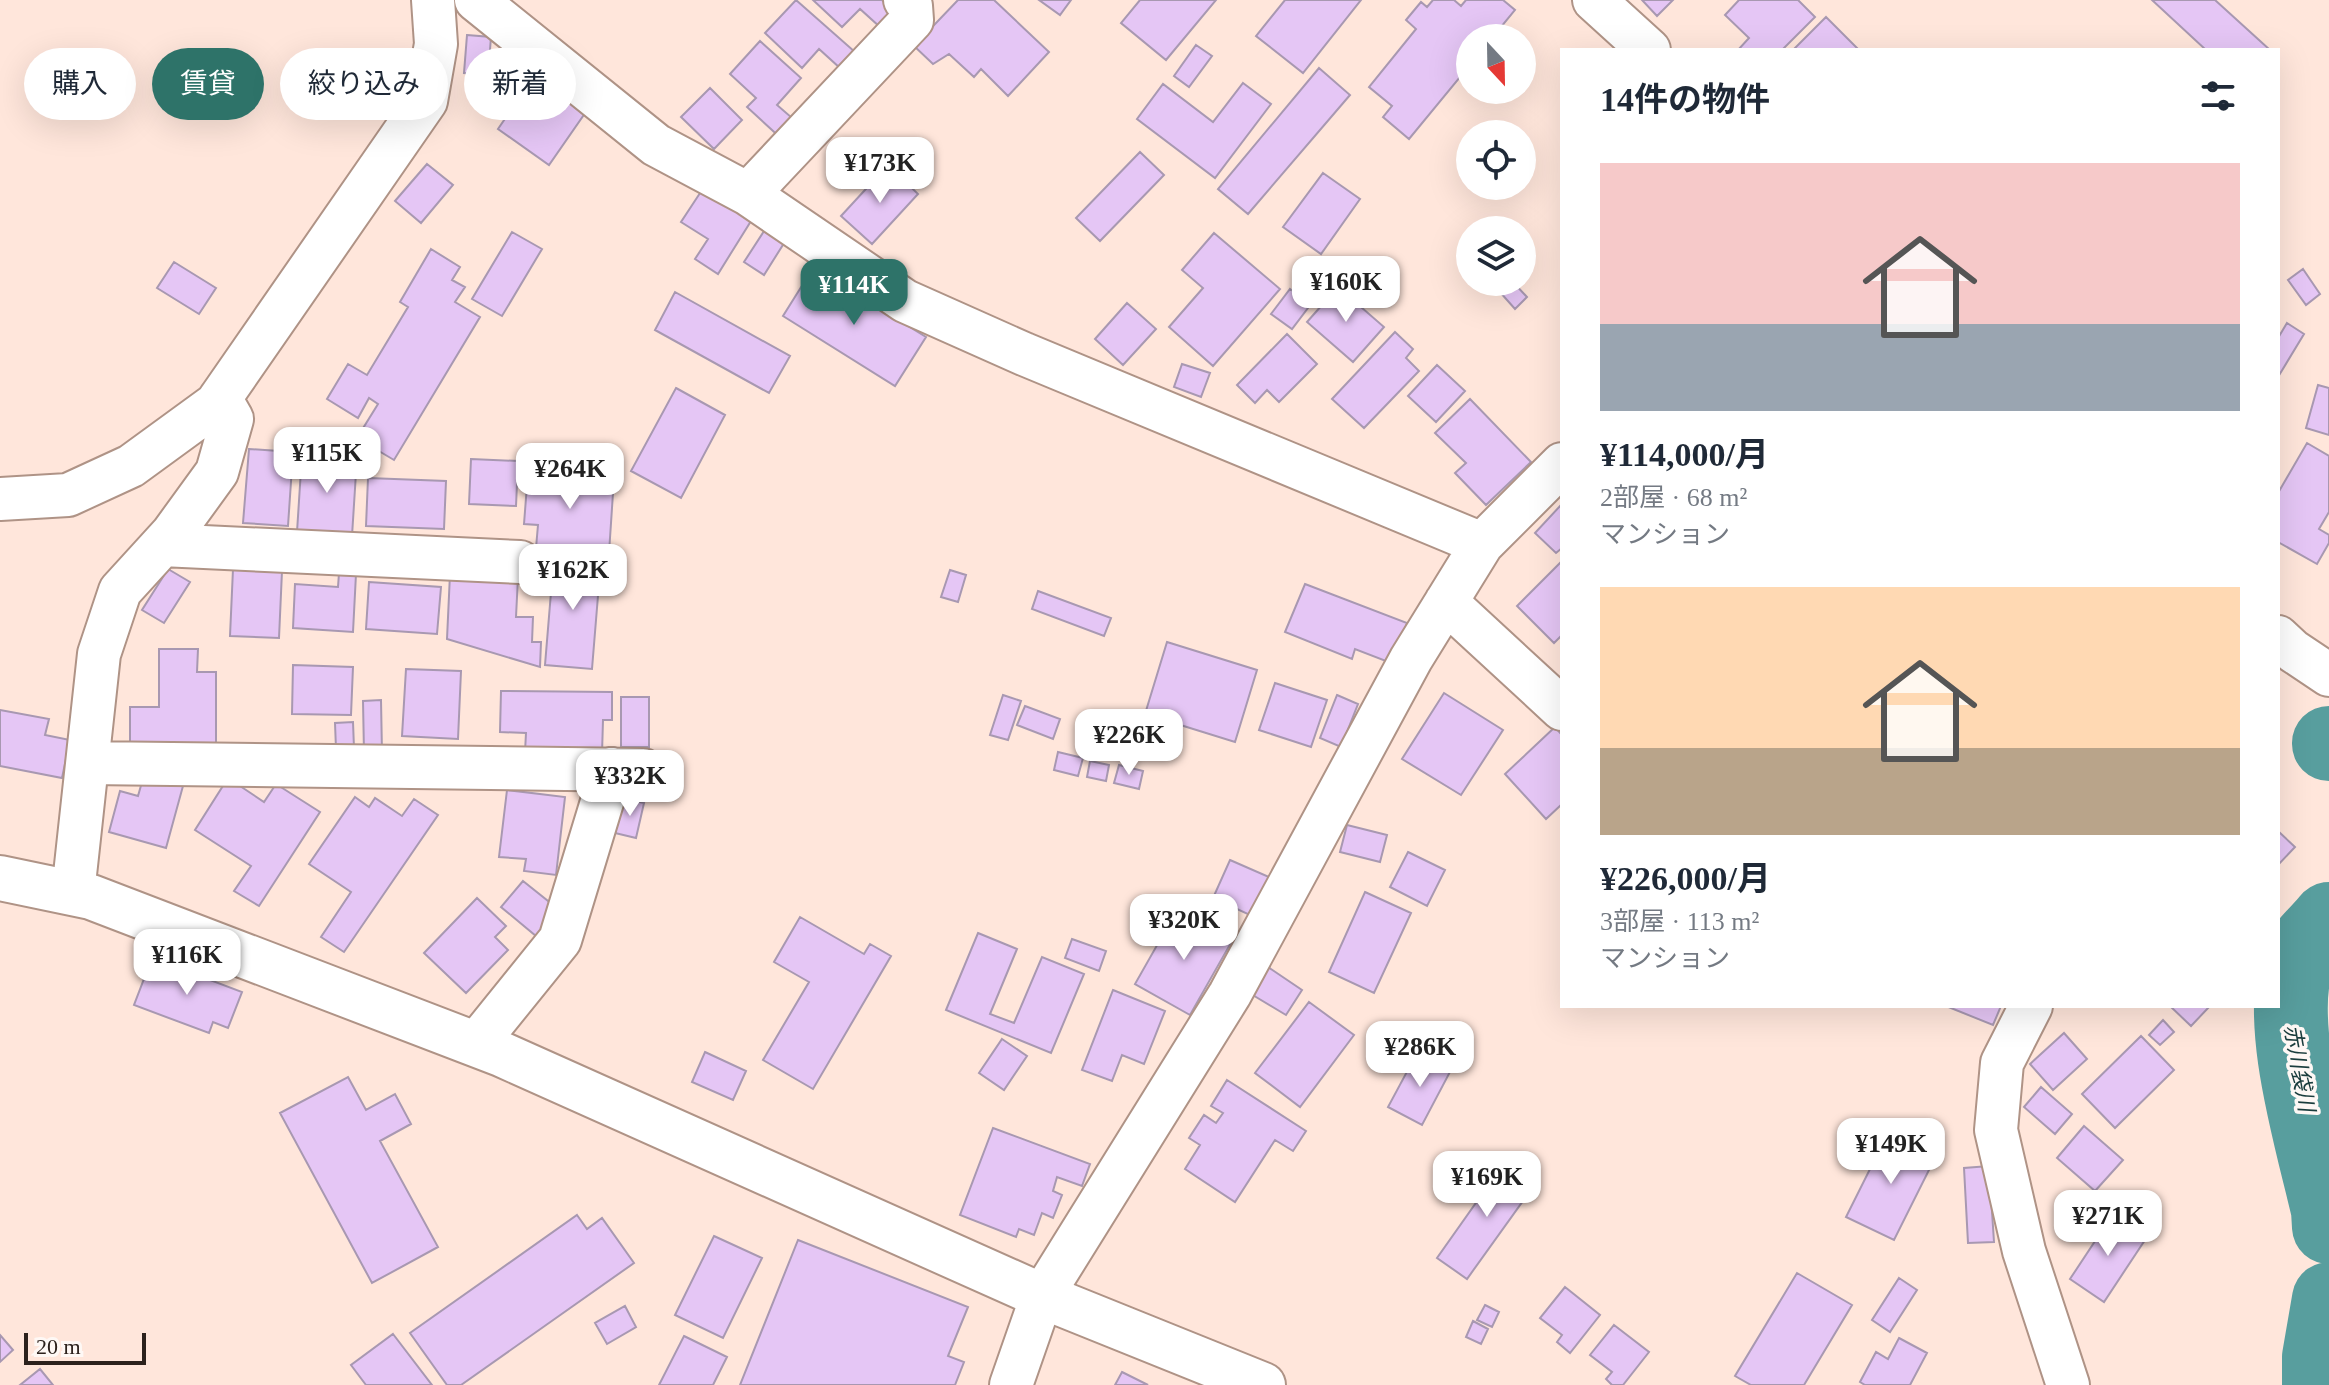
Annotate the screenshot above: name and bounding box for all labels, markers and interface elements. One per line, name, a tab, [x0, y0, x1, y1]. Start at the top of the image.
north arrow	[1456, 24, 1536, 104]
map controls	[1456, 24, 1536, 296]
chip: 購入	[24, 48, 136, 120]
chip: 賃貸	[152, 48, 264, 120]
chip: 絞り込み	[280, 48, 448, 120]
chip: 新着	[464, 48, 576, 120]
icon: filters	[2196, 74, 2240, 118]
text: 14件の物件	[1600, 81, 1770, 118]
button: locate	[1456, 120, 1536, 200]
pin: ¥173K	[824, 137, 936, 205]
text: ¥173K	[844, 148, 916, 177]
icon: home	[1848, 215, 1992, 359]
button: layers	[1456, 216, 1536, 296]
pin: ¥160K	[1290, 256, 1402, 324]
pin: ¥114K	[798, 259, 910, 327]
text: ¥160K	[1310, 267, 1382, 296]
text: ¥114K	[819, 270, 889, 299]
pin: ¥115K	[271, 427, 383, 495]
text: ¥114,000/月	[1600, 436, 1769, 473]
text: ¥115K	[292, 438, 362, 467]
pin: ¥264K	[514, 443, 626, 511]
text: ¥264K	[534, 454, 606, 483]
text: 2部屋 · 68 m²	[1600, 483, 1747, 512]
text: マンション	[1600, 520, 1730, 549]
pin: ¥162K	[517, 544, 629, 612]
text: ¥162K	[537, 555, 609, 584]
icon: home	[1848, 639, 1992, 783]
pin: ¥226K	[1073, 709, 1185, 777]
text: ¥226K	[1093, 720, 1165, 749]
pin: ¥332K	[574, 750, 686, 818]
text: ¥332K	[594, 761, 666, 790]
text: ¥226,000/月	[1600, 860, 1771, 897]
pin: ¥320K	[1128, 894, 1240, 962]
text: ¥320K	[1148, 905, 1220, 934]
text: 3部屋 · 113 m²	[1600, 907, 1759, 936]
pin: ¥116K	[131, 929, 243, 997]
text: ¥116K	[152, 940, 222, 969]
text: マンション	[1600, 944, 1730, 973]
pin: ¥286K	[1364, 1021, 1476, 1089]
water label: 赤川袋川	[2280, 1023, 2320, 1116]
text: ¥286K	[1384, 1032, 1456, 1061]
pin: ¥149K	[1835, 1118, 1947, 1186]
text: ¥149K	[1855, 1129, 1927, 1158]
pin: ¥169K	[1431, 1151, 1543, 1219]
text: ¥169K	[1451, 1162, 1523, 1191]
pin: ¥271K	[2052, 1190, 2164, 1258]
text: ¥271K	[2072, 1201, 2144, 1230]
scale bar	[24, 1329, 146, 1365]
text: 20 m	[36, 1334, 81, 1359]

